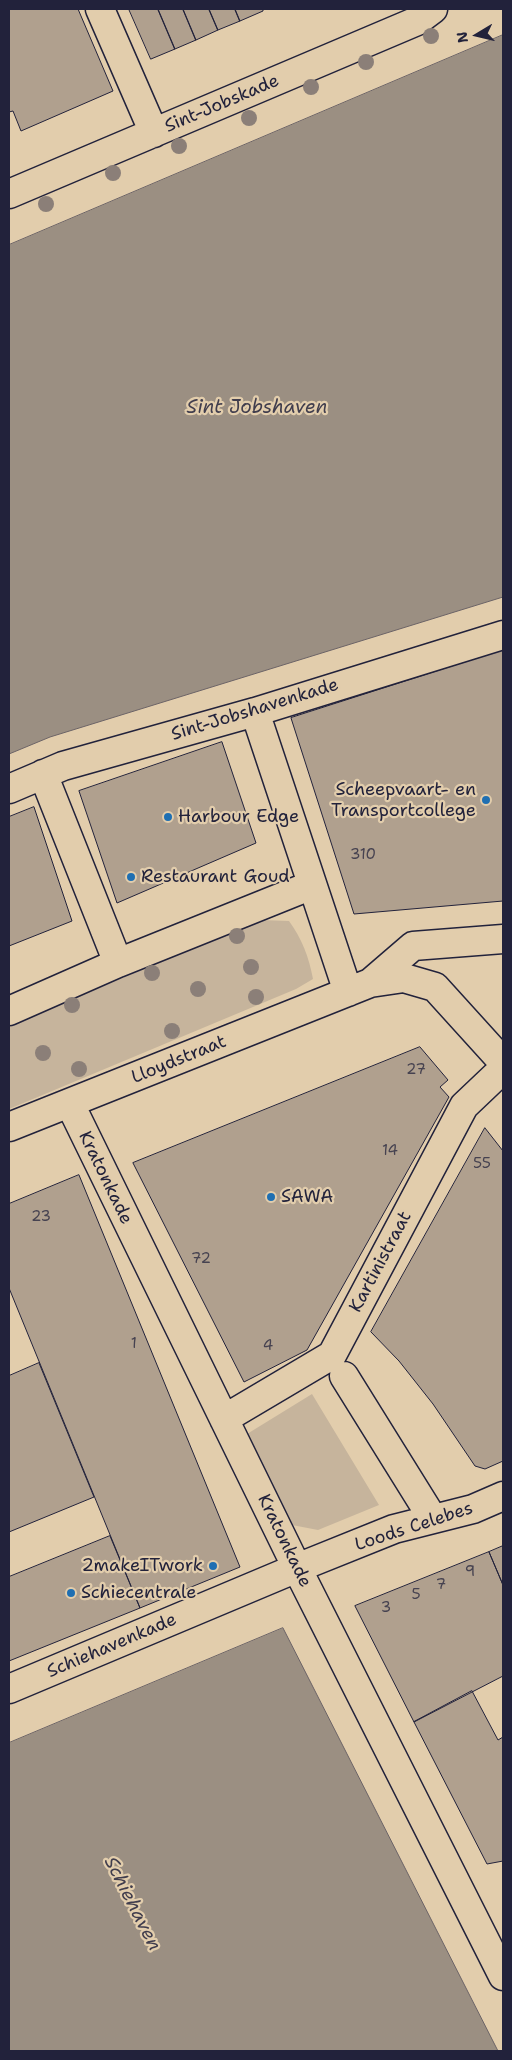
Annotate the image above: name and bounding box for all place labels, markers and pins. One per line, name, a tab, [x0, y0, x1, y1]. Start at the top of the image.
place label: Scheepvaart- en Transportcollege	[331, 779, 476, 822]
marker: Scheepvaart- en Transportcollege	[480, 794, 492, 806]
place label: Harbour Edge	[178, 806, 299, 828]
marker: Harbour Edge	[162, 811, 174, 823]
place label: Restaurant Goud	[141, 866, 290, 888]
marker: Restaurant Goud	[125, 871, 137, 883]
place label: SAWA	[281, 1186, 333, 1208]
marker: SAWA	[265, 1191, 277, 1203]
place label: 2makeITwork	[82, 1555, 203, 1577]
marker: 2makeITwork	[207, 1560, 219, 1572]
place label: Schiecentrale	[81, 1582, 196, 1604]
marker: Schiecentrale	[65, 1587, 77, 1599]

